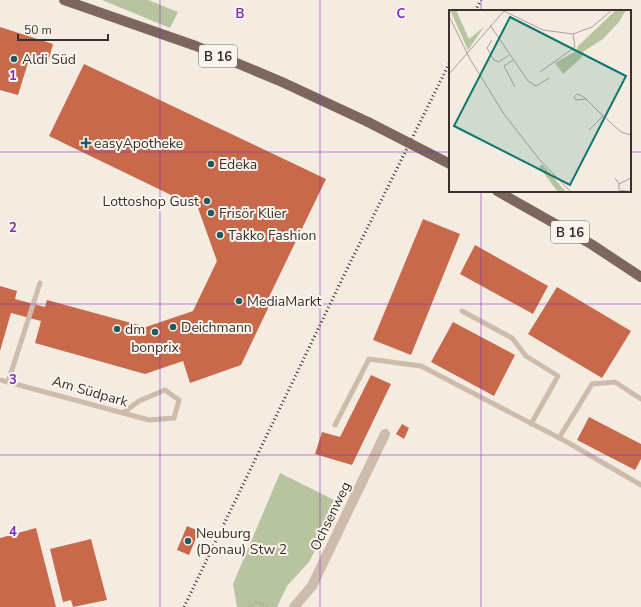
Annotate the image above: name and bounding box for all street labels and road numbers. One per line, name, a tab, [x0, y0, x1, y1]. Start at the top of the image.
road number: B 16	[199, 45, 237, 67]
road number: B 16	[551, 221, 589, 243]
street label: Am Südpark	[50, 372, 131, 412]
street label: Ochsenweg	[306, 479, 355, 554]

